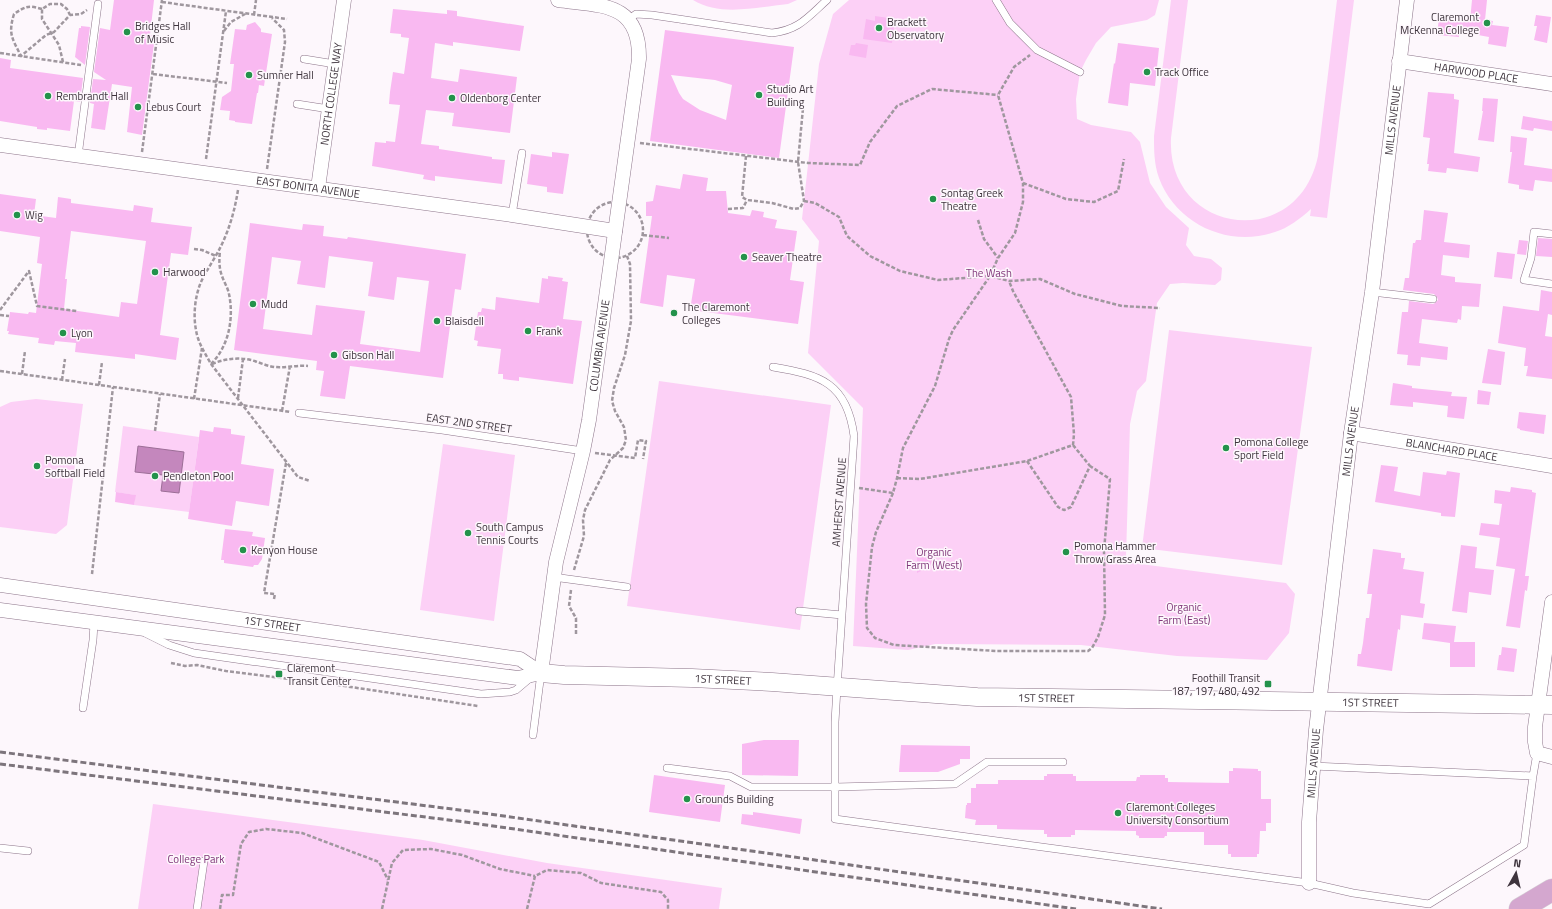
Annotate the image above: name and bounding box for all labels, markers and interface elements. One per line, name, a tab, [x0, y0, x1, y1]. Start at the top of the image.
place label: Claremont McKenna College	[1400, 9, 1479, 38]
place label: Brackett Observatory	[887, 14, 945, 43]
place label: Bridges Hall of Music	[135, 18, 191, 47]
marker: Claremont McKenna College	[1482, 18, 1492, 28]
marker: Brackett Observatory	[874, 23, 884, 33]
marker: Bridges Hall of Music	[122, 27, 132, 37]
street label: NORTH COLLEGE WAY	[316, 41, 346, 146]
street label: HARWOOD PLACE	[1433, 58, 1519, 87]
place label: Track Office	[1155, 64, 1209, 80]
place label: Sumner Hall	[257, 67, 314, 83]
marker: Track Office	[1142, 67, 1152, 77]
marker: Sumner Hall	[244, 70, 254, 80]
place label: Studio Art Building	[767, 81, 813, 110]
street label: MILLS AVENUE	[1380, 84, 1405, 156]
place label: Rembrandt Hall	[56, 88, 129, 104]
place label: Oldenborg Center	[460, 90, 541, 106]
marker: Studio Art Building	[754, 90, 764, 100]
marker: Rembrandt Hall	[43, 91, 53, 101]
marker: Oldenborg Center	[447, 93, 457, 103]
place label: Lebus Court	[146, 99, 201, 115]
marker: Lebus Court	[133, 102, 143, 112]
street label: EAST BONITA AVENUE	[255, 172, 361, 202]
place label: Sontag Greek Theatre	[941, 185, 1004, 214]
marker: Sontag Greek Theatre	[928, 194, 938, 204]
place label: Wig	[25, 207, 43, 223]
marker: Wig	[12, 210, 22, 220]
place label: Seaver Theatre	[752, 249, 822, 265]
marker: Seaver Theatre	[739, 252, 749, 262]
place label: Harwood	[163, 264, 206, 280]
park label: The Wash	[966, 265, 1012, 281]
marker: Harwood	[150, 267, 160, 277]
place label: Mudd	[261, 296, 288, 312]
marker: Mudd	[248, 299, 258, 309]
street label: COLUMBIA AVENUE	[585, 299, 614, 392]
place label: The Claremont Colleges	[682, 299, 750, 328]
marker: The Claremont Colleges	[669, 308, 679, 318]
place label: Blaisdell	[445, 313, 484, 329]
marker: Blaisdell	[432, 316, 442, 326]
place label: Frank	[536, 323, 563, 339]
place label: Lyon	[71, 325, 93, 341]
marker: Frank	[523, 326, 533, 336]
marker: Lyon	[58, 328, 68, 338]
place label: Gibson Hall	[342, 347, 394, 363]
marker: Gibson Hall	[329, 350, 339, 360]
street label: MILLS AVENUE	[1338, 405, 1363, 477]
street label: EAST 2ND STREET	[425, 409, 513, 437]
place label: Pomona College Sport Field	[1234, 434, 1309, 463]
street label: BLANCHARD PLACE	[1405, 434, 1499, 465]
marker: Pomona College Sport Field	[1221, 443, 1231, 453]
place label: Pomona Softball Field	[45, 452, 105, 481]
street label: AMHERST AVENUE	[828, 457, 850, 547]
marker: Pomona Softball Field	[32, 461, 42, 471]
place label: Pendleton Pool	[163, 468, 233, 484]
marker: Pendleton Pool	[150, 471, 160, 481]
place label: South Campus Tennis Courts	[476, 519, 543, 548]
marker: South Campus Tennis Courts	[463, 528, 473, 538]
place label: Pomona Hammer Throw Grass Area	[1074, 538, 1156, 567]
place label: Kenyon House	[251, 542, 318, 558]
park label: Organic Farm (West)	[906, 544, 962, 573]
marker: Kenyon House	[238, 545, 248, 555]
marker: Pomona Hammer Throw Grass Area	[1061, 547, 1071, 557]
park label: Organic Farm (East)	[1158, 599, 1210, 628]
street label: 1ST STREET	[243, 612, 302, 636]
place label: Claremont Transit Center	[287, 660, 352, 689]
marker: Claremont Transit Center	[274, 669, 284, 679]
street label: 1ST STREET	[694, 670, 752, 689]
place label: Foothill Transit 187, 197, 480, 492	[1171, 670, 1260, 699]
marker: Foothill Transit 187, 197, 480, 492	[1263, 679, 1273, 689]
street label: 1ST STREET	[1018, 690, 1075, 706]
street label: 1ST STREET	[1342, 694, 1399, 711]
street label: MILLS AVENUE	[1303, 728, 1324, 799]
place label: Grounds Building	[695, 791, 774, 807]
marker: Grounds Building	[682, 794, 692, 804]
place label: Claremont Colleges University Consortium	[1126, 799, 1229, 828]
marker: Claremont Colleges University Consortium	[1113, 808, 1123, 818]
park label: College Park	[167, 851, 225, 867]
north arrow	[1496, 853, 1536, 893]
text: N	[1513, 855, 1522, 872]

